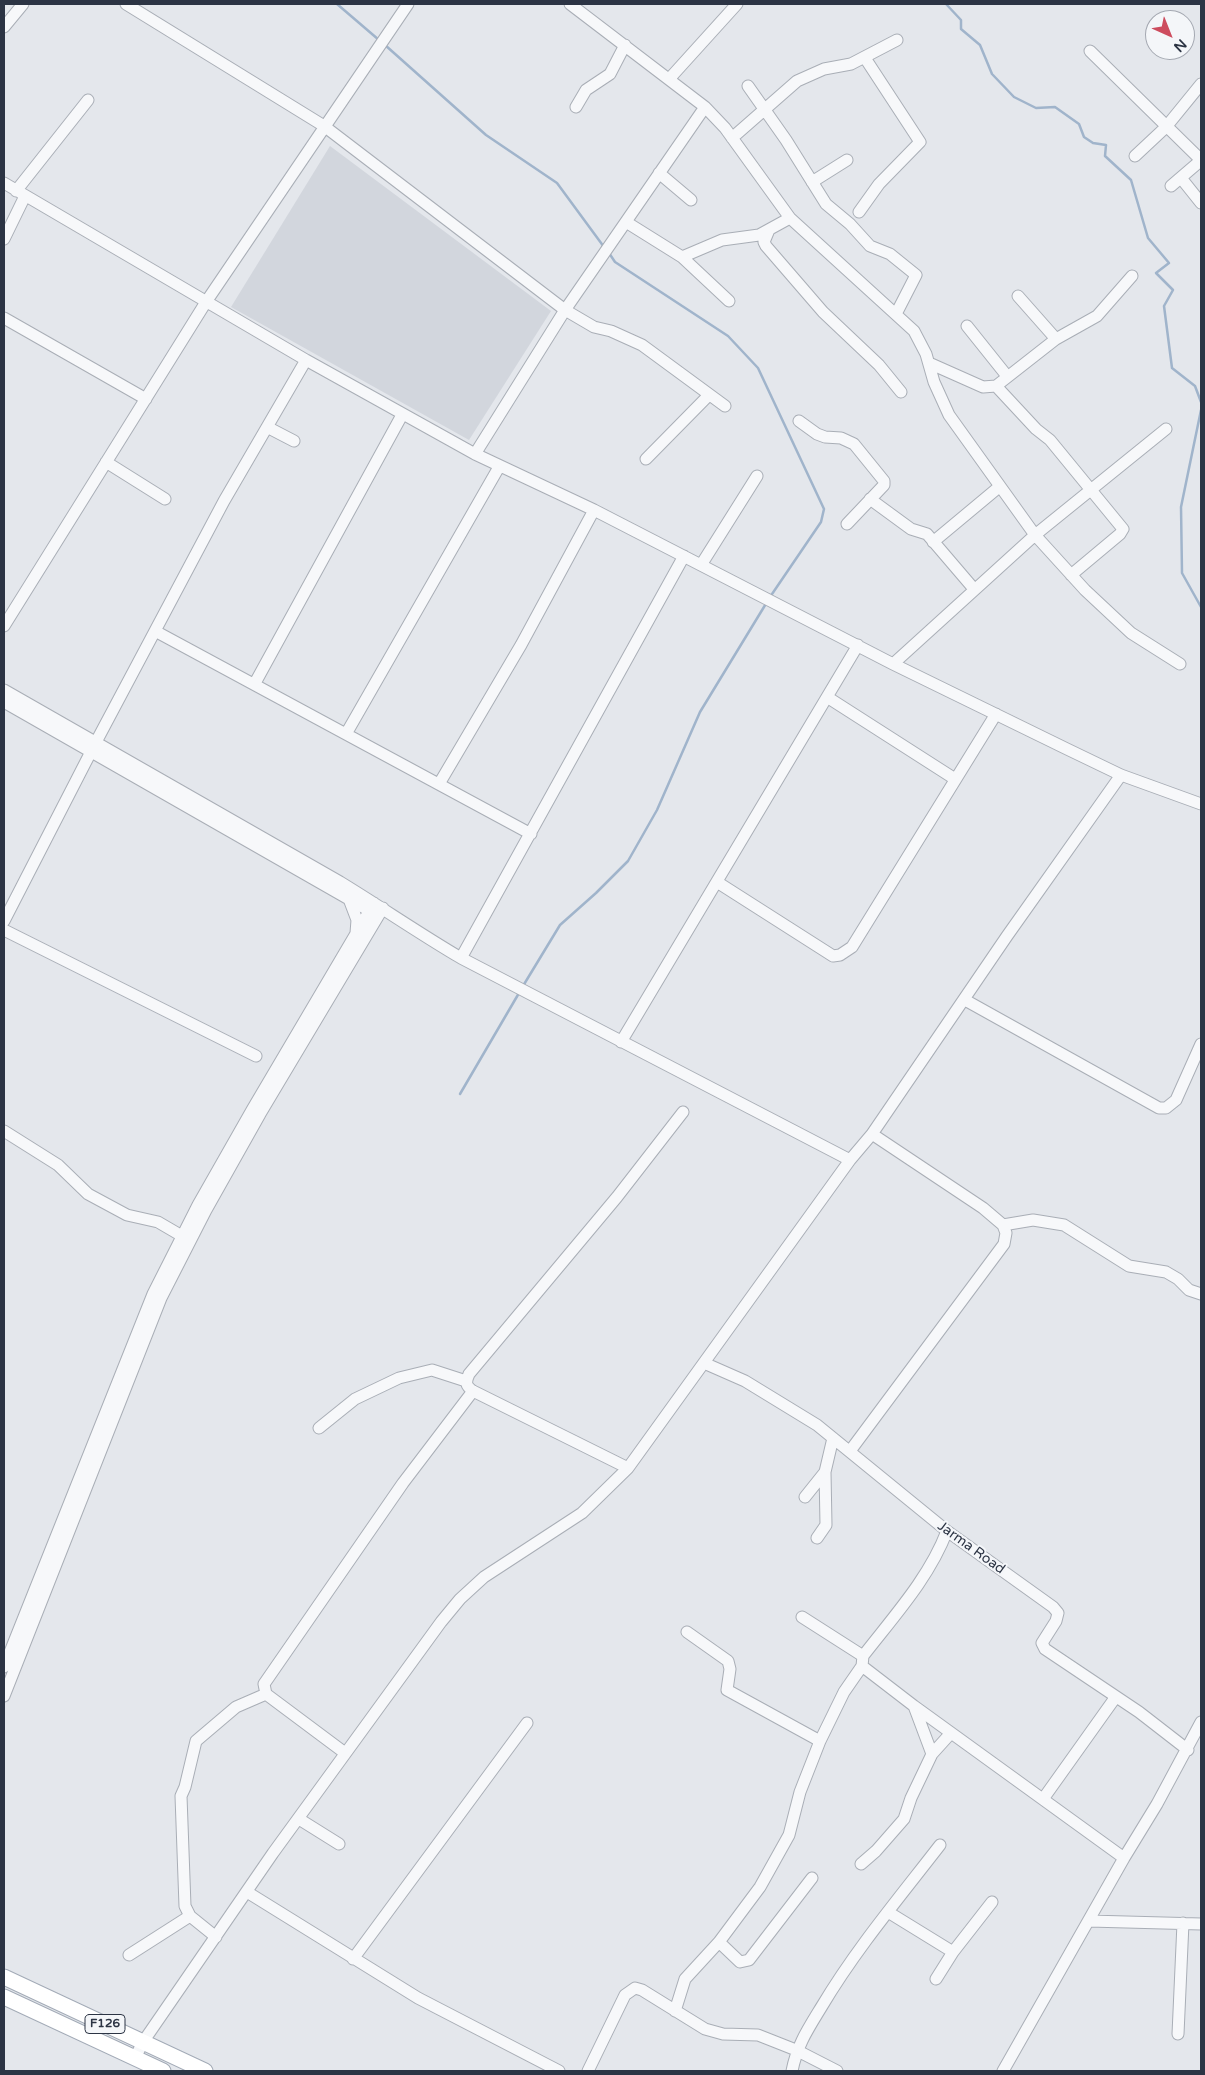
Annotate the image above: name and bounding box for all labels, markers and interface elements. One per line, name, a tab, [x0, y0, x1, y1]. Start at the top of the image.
north arrow	[1145, 10, 1195, 60]
text: N	[1170, 35, 1190, 55]
street label: Jarma Road	[934, 1518, 1008, 1578]
road number: F126	[85, 2015, 125, 2034]

